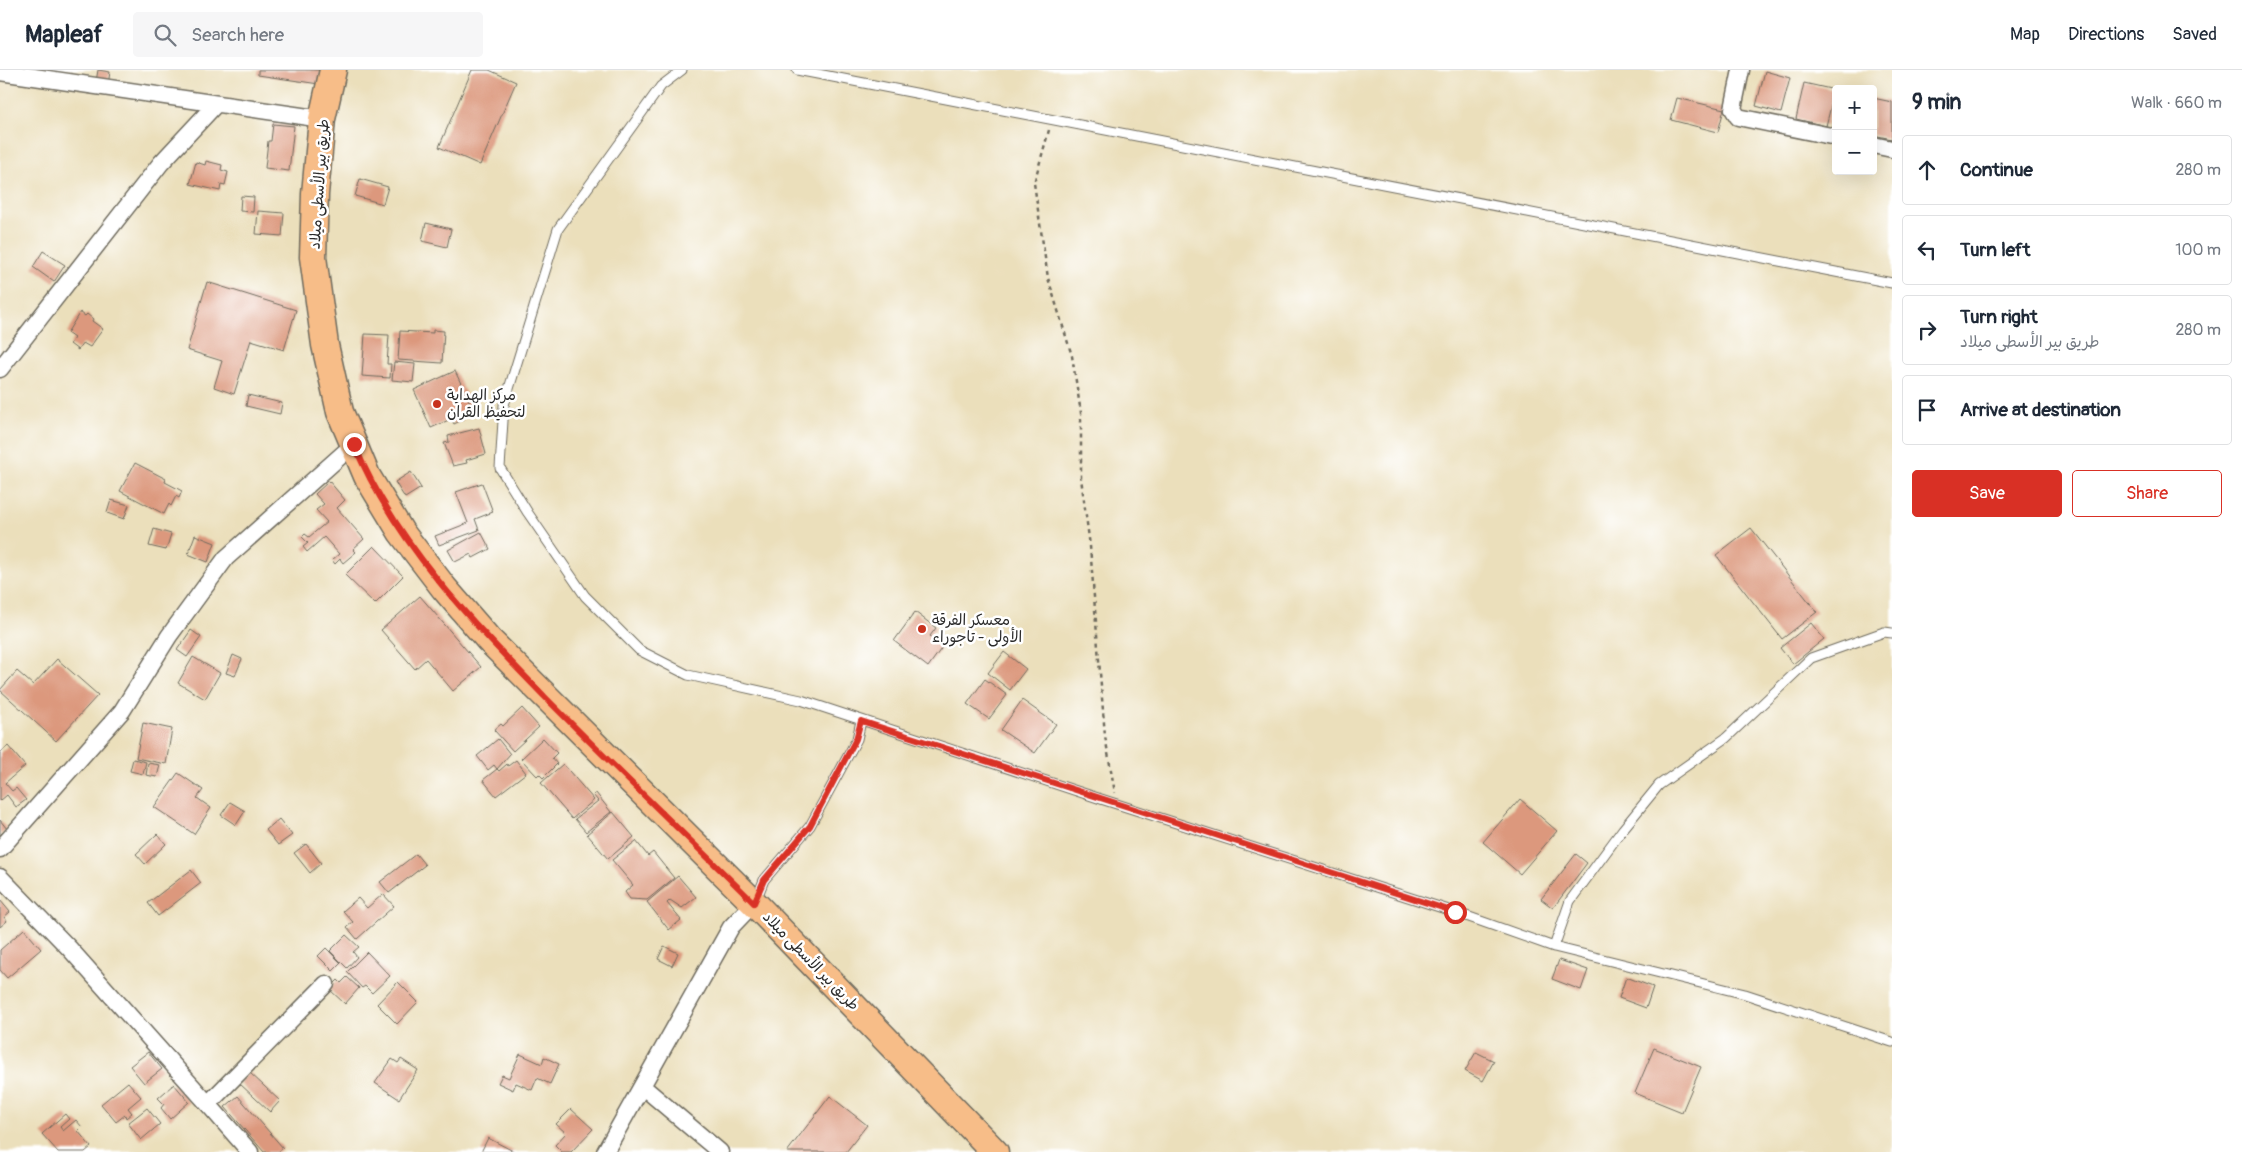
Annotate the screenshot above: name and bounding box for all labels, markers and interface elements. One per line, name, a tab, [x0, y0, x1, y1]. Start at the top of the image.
search box	[133, 12, 483, 57]
text: Mapleaf	[25, 20, 103, 49]
icon: search	[151, 21, 179, 49]
text: Search here	[191, 23, 284, 47]
text: Map	[2010, 23, 2040, 46]
text: Directions	[2068, 23, 2144, 46]
text: Saved	[2172, 23, 2217, 46]
map controls	[1832, 85, 1877, 175]
button: +	[1832, 85, 1877, 130]
text: 9 min	[1912, 89, 1961, 116]
text: Walk · 660 m	[2131, 93, 2222, 113]
street label: طريق بير الأسطى ميلاد	[304, 118, 334, 250]
button: −	[1832, 130, 1877, 175]
icon: ahead	[1913, 156, 1941, 184]
text: Continue	[1960, 158, 2033, 182]
text: 280 m	[2175, 160, 2221, 180]
icon: left	[1913, 236, 1941, 264]
text: Turn left	[1960, 238, 2030, 262]
text: 100 m	[2175, 240, 2221, 260]
text: Turn right	[1960, 305, 2038, 329]
icon: right	[1913, 316, 1941, 344]
text: 280 m	[2175, 320, 2221, 340]
text: طريق بير الأسطى ميلاد	[1960, 332, 2099, 352]
place label: مركز الهداية لتحفيظ القران	[447, 386, 525, 422]
icon: arrive	[1913, 396, 1941, 424]
marker: مركز الهداية لتحفيظ القران	[431, 398, 443, 410]
text: Arrive at destination	[1960, 398, 2121, 422]
route end	[343, 433, 366, 456]
button: Save	[1912, 470, 2062, 517]
button: Share	[2072, 470, 2222, 517]
place label: معسكر الفرقة الأولى - تاجوراء	[932, 611, 1022, 647]
marker: معسكر الفرقة الأولى - تاجوراء	[916, 623, 928, 635]
route start	[1444, 901, 1467, 924]
street label: طريق بير الأسطى ميلاد	[758, 907, 864, 1015]

